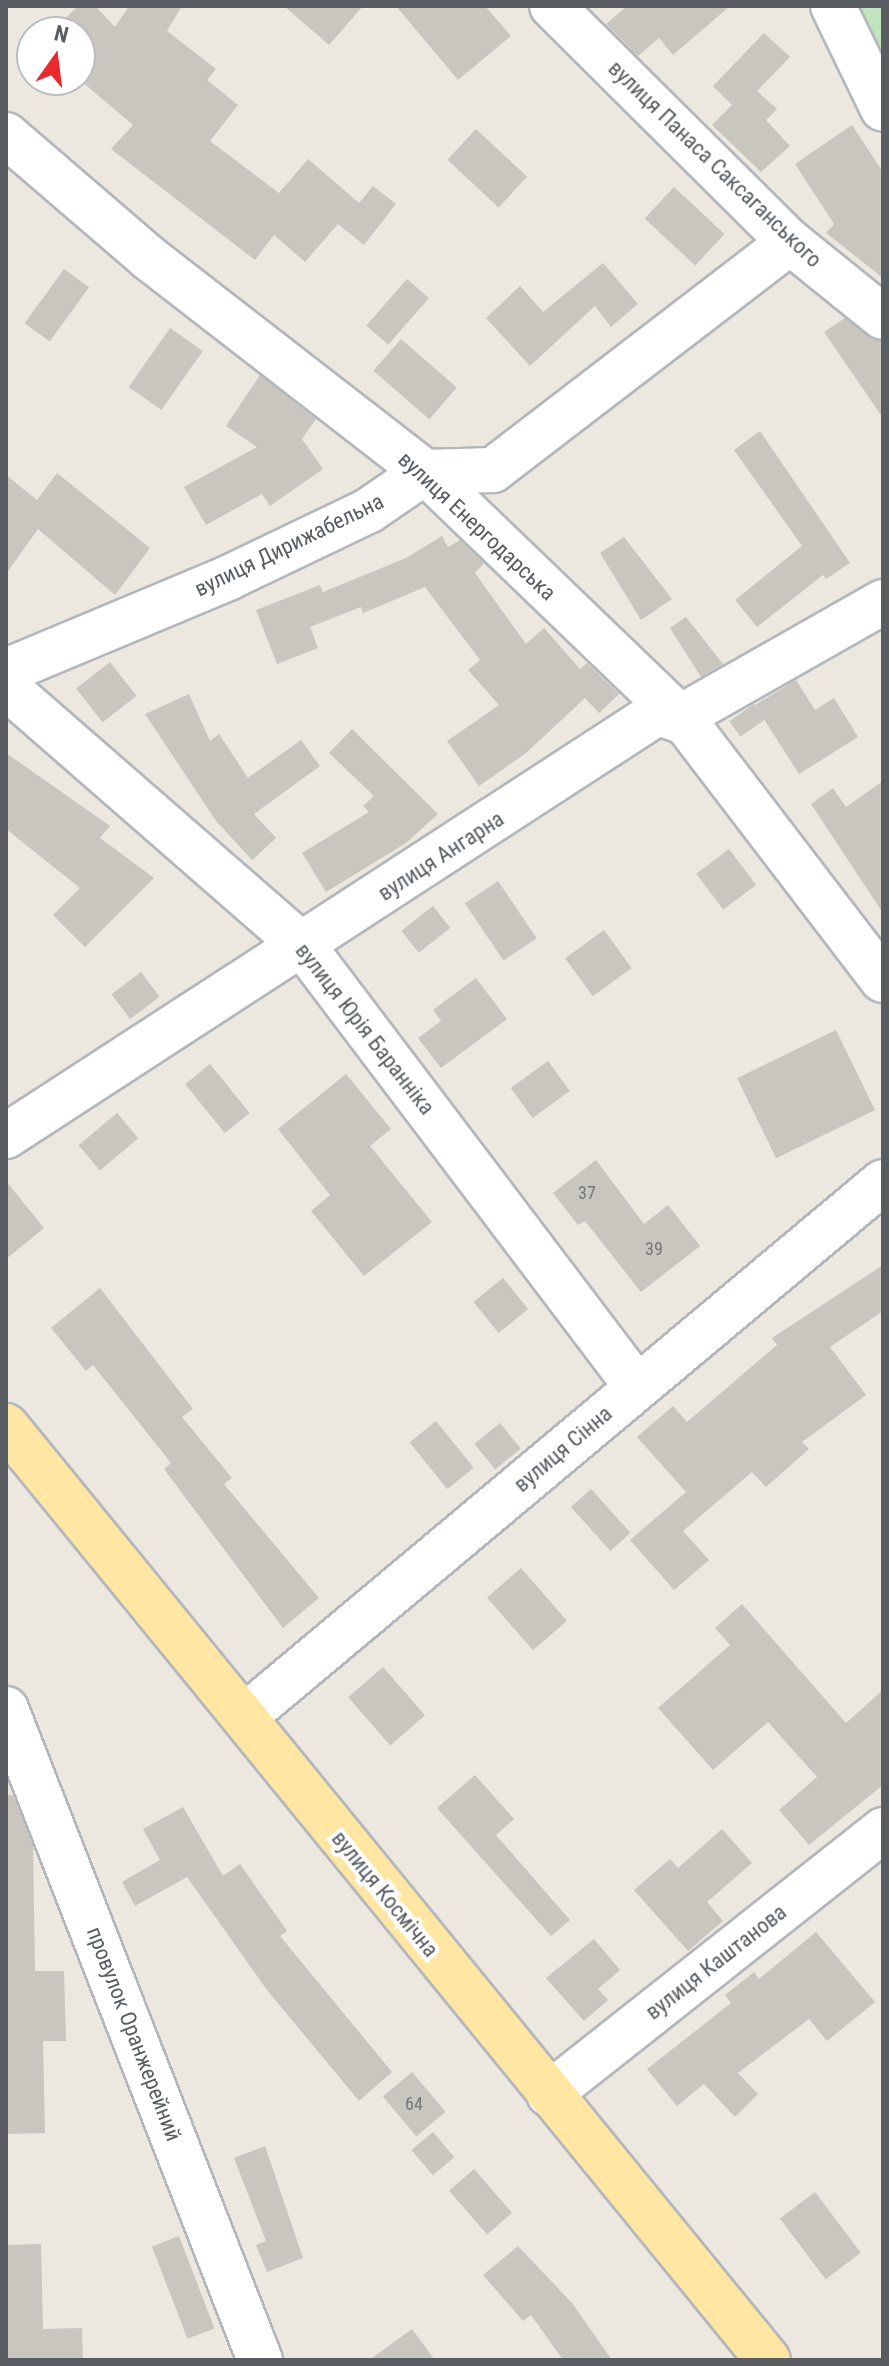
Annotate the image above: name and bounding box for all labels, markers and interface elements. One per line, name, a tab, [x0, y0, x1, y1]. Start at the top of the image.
north arrow	[16, 16, 96, 96]
text: N	[52, 20, 71, 48]
street label: вулиця Панаса Саксаганського	[603, 55, 827, 273]
street label: вулиця Енергодарська	[393, 446, 561, 606]
street label: вулиця Дирижабельна	[190, 488, 388, 602]
street label: вулиця Ангарна	[373, 806, 509, 906]
street label: вулиця Юрія Баранніка	[290, 938, 440, 1120]
house number: 37	[578, 1182, 596, 1204]
house number: 39	[645, 1238, 663, 1260]
street label: вулиця Сінна	[509, 1400, 617, 1498]
street label: вулиця Космічна	[326, 1826, 444, 1962]
street label: вулиця Каштанова	[640, 1899, 792, 2025]
street label: провулок Оранжерейний	[81, 1923, 187, 2145]
house number: 64	[405, 2093, 423, 2115]

